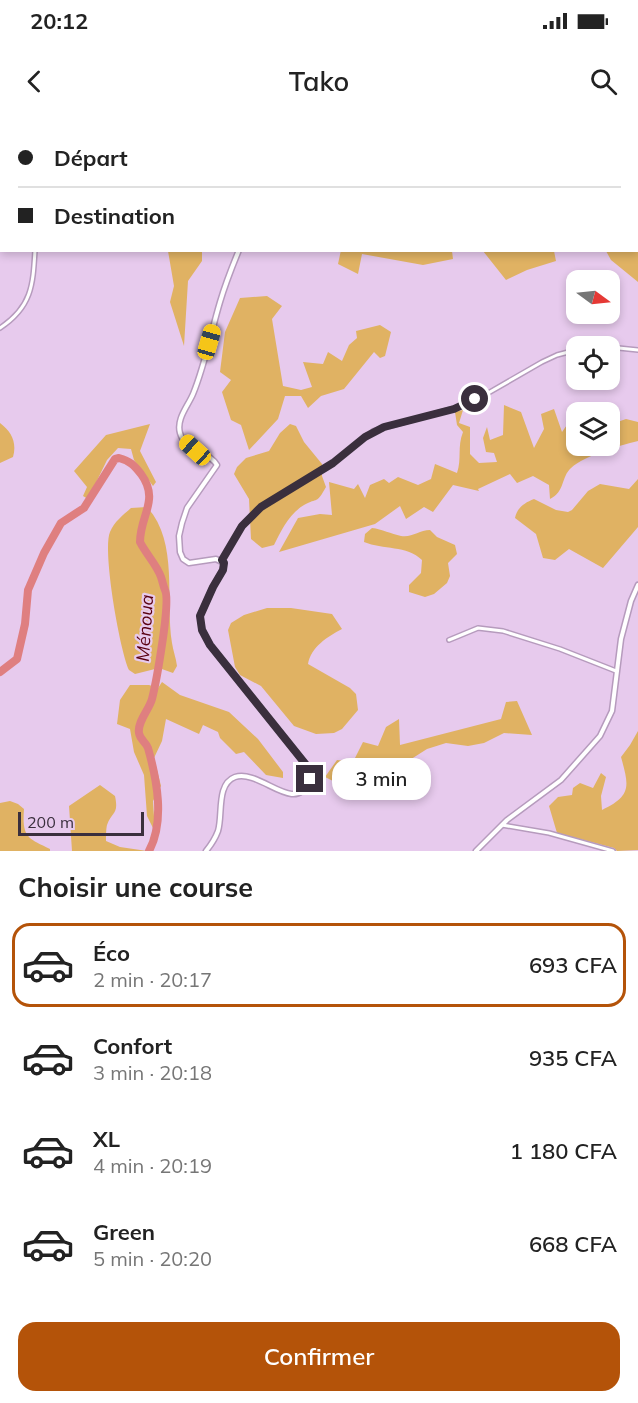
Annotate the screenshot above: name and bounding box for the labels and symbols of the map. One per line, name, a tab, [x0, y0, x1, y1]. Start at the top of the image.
north arrow	[566, 270, 620, 324]
car	[195, 322, 223, 362]
route start	[461, 385, 488, 412]
car	[176, 431, 214, 469]
water label: Ménoua	[131, 593, 158, 662]
callout: 3 min	[331, 758, 430, 800]
route end	[296, 765, 323, 792]
scale bar	[18, 809, 144, 836]

